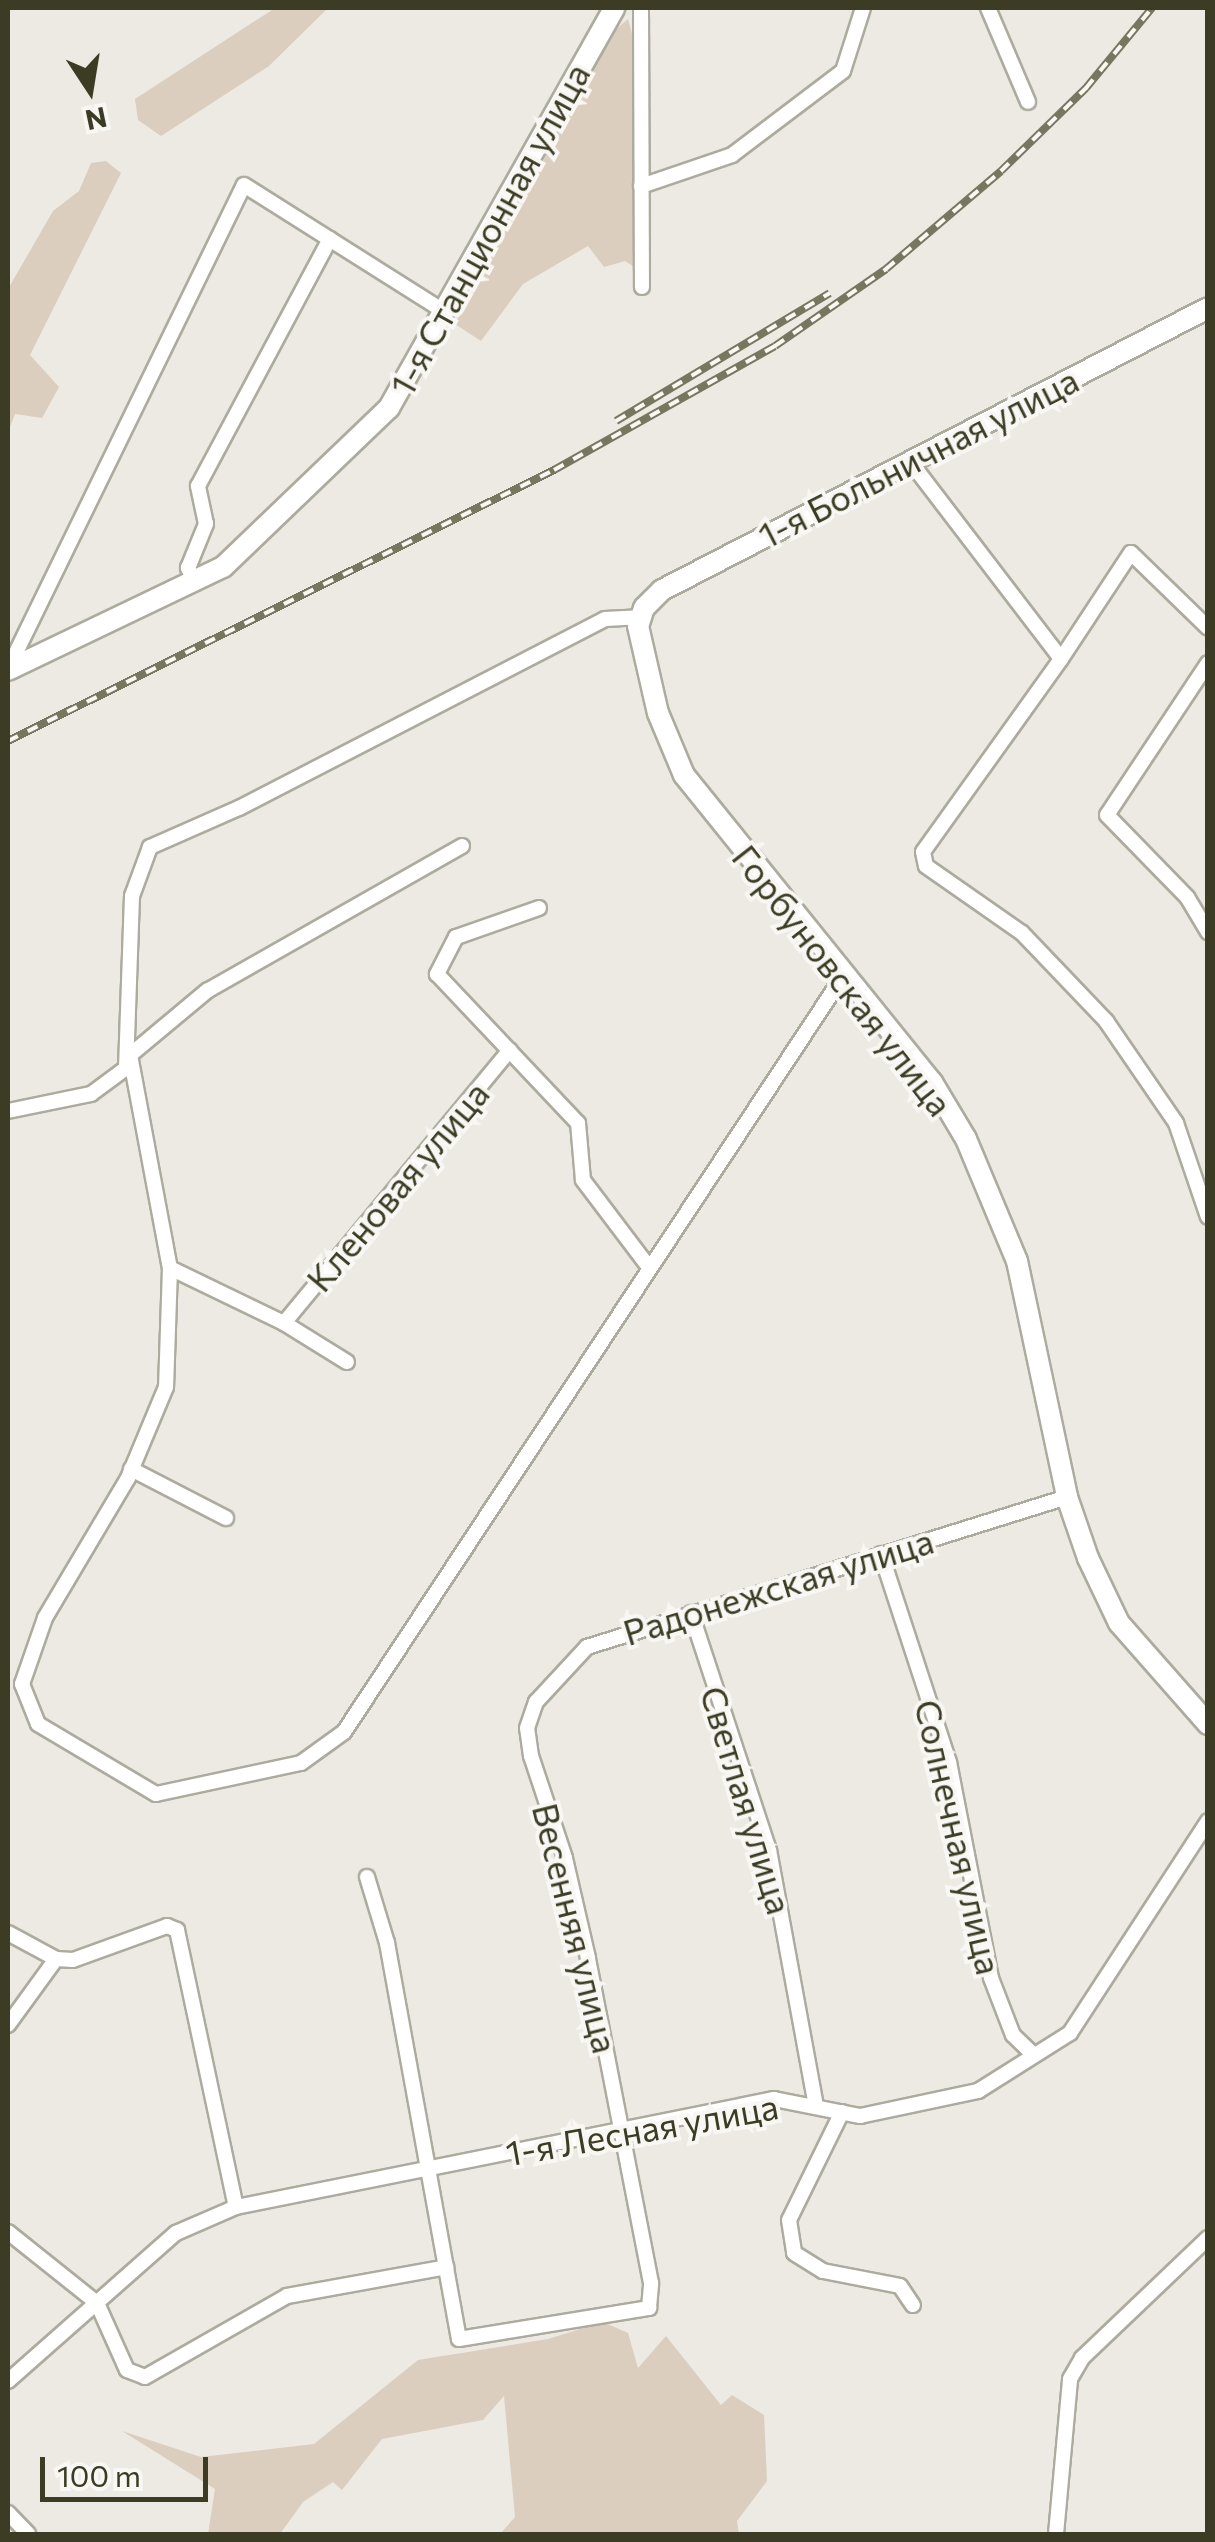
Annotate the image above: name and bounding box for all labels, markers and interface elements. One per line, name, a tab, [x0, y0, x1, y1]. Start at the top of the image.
north arrow	[40, 40, 140, 140]
street label: 1-я Станционная улица	[380, 56, 598, 402]
text: N	[82, 101, 110, 138]
street label: 1-я Больничная улица	[751, 358, 1085, 556]
street label: Горбуновская улица	[724, 836, 962, 1124]
street label: Кленовая улица	[297, 1073, 497, 1299]
street label: Радонежская улица	[618, 1519, 938, 1653]
street label: Светлая улица	[692, 1681, 802, 1919]
street label: Солнечная улица	[907, 1696, 1011, 1978]
street label: Весенняя улица	[525, 1799, 627, 2057]
street label: 1-я Лесная улица	[503, 2084, 781, 2174]
scale bar	[45, 2437, 212, 2499]
text: 100 m	[57, 2456, 141, 2493]

